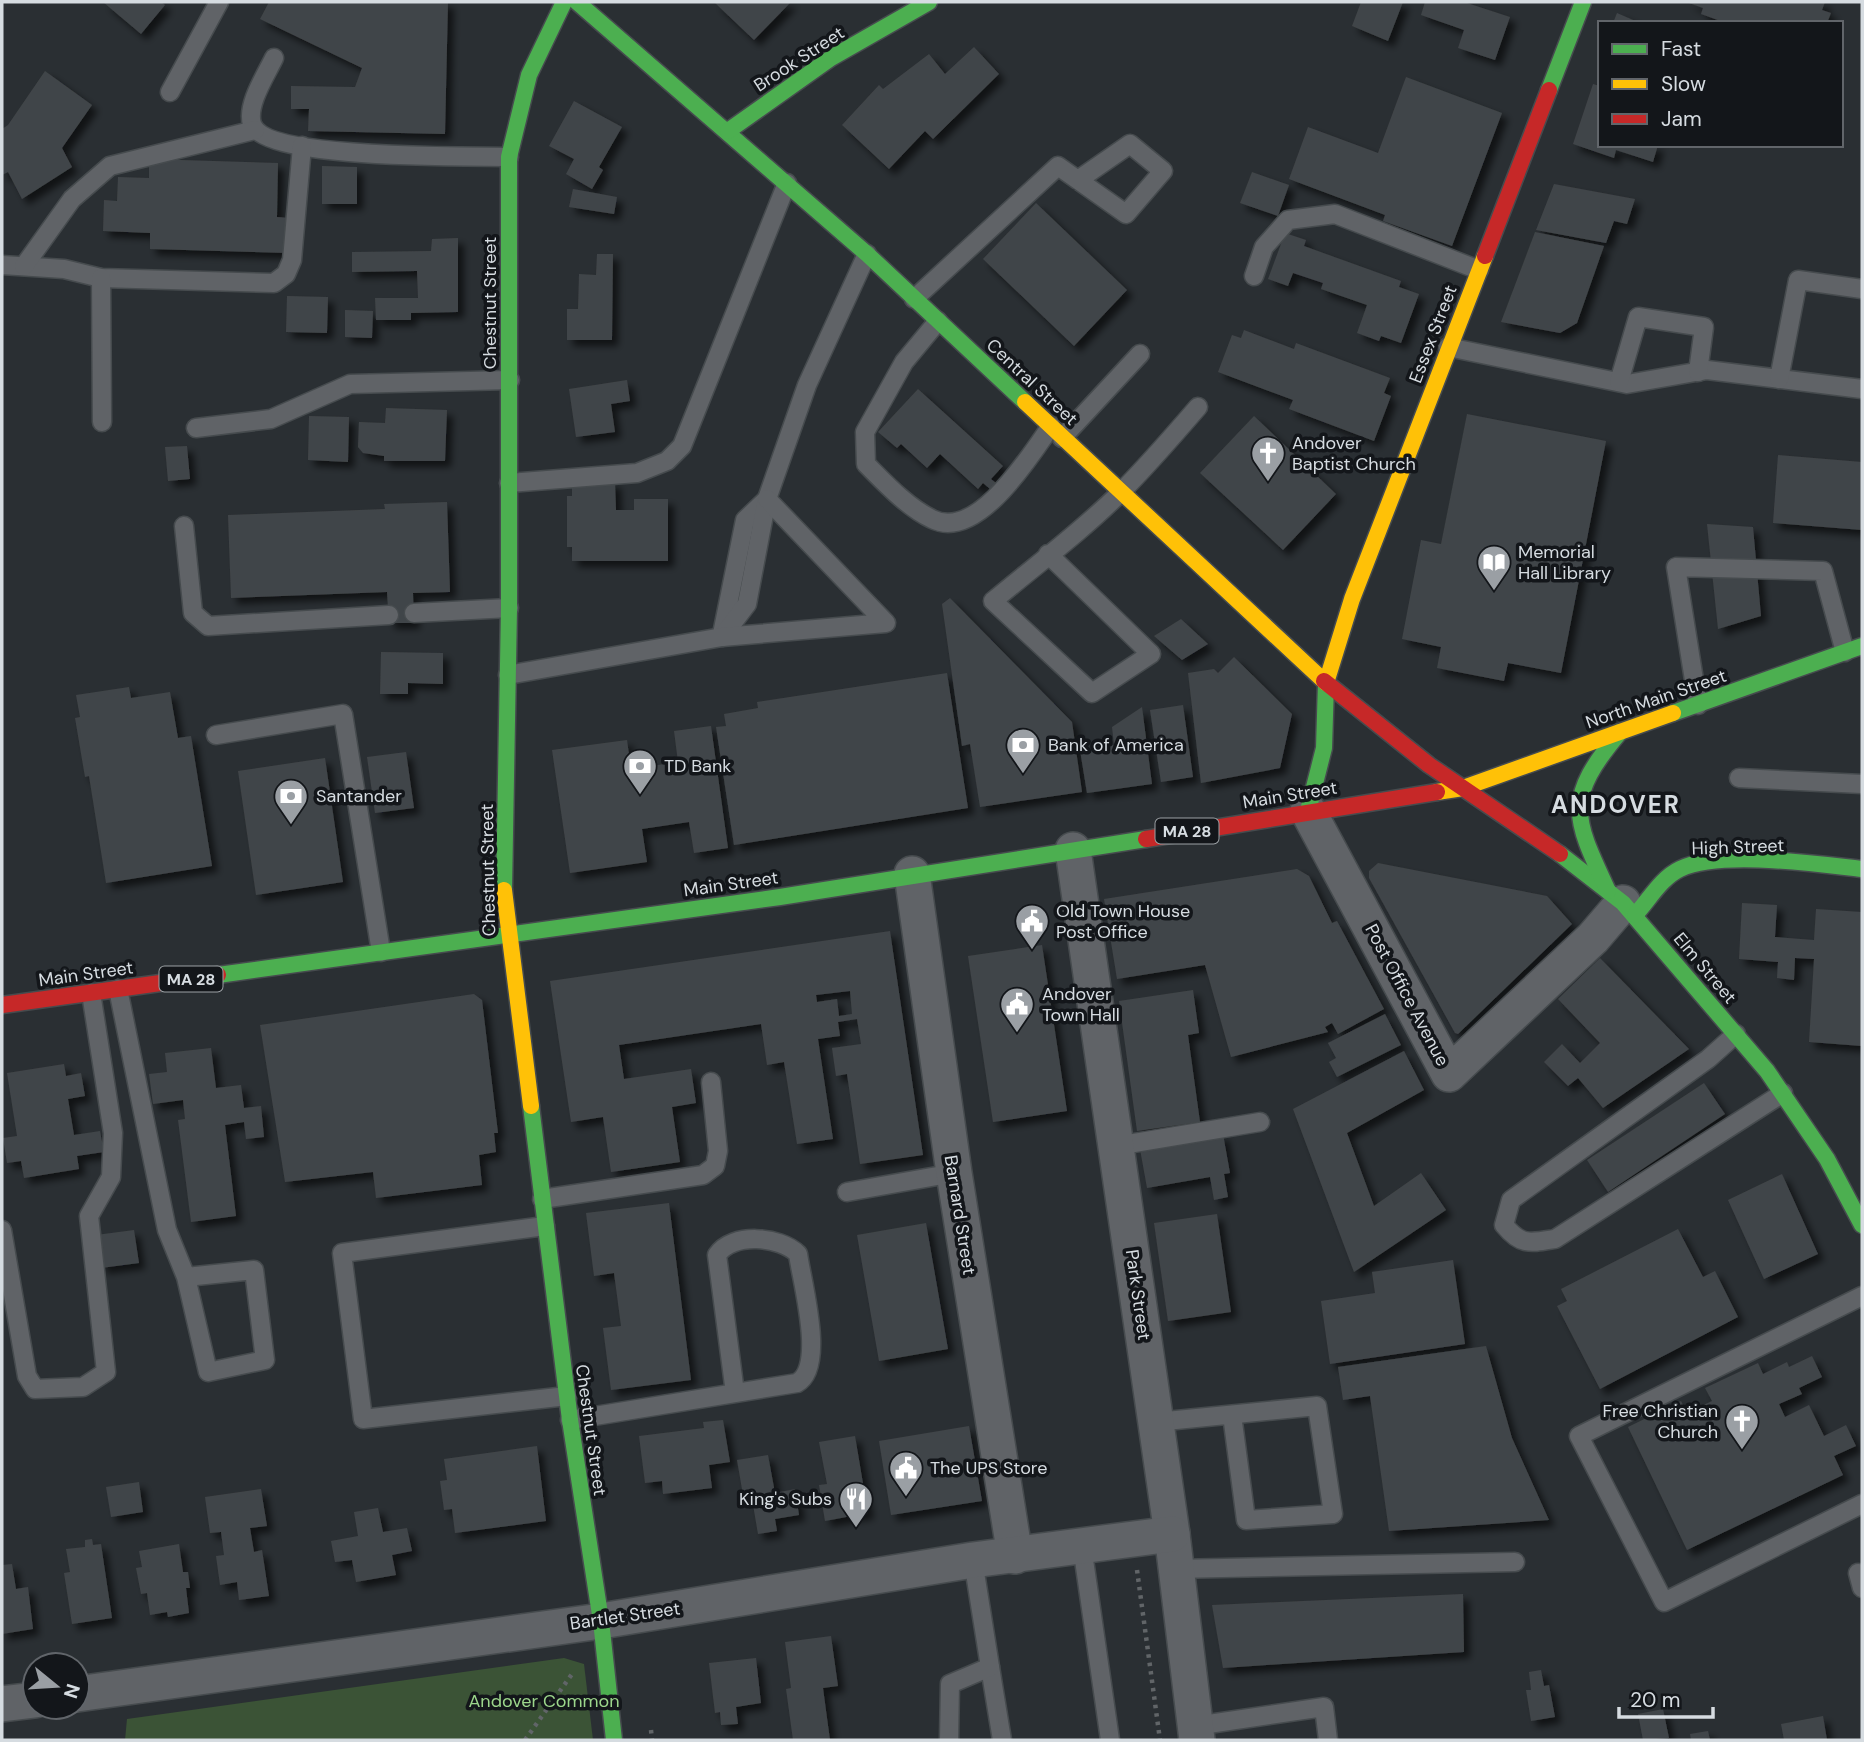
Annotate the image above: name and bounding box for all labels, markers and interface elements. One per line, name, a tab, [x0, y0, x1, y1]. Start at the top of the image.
street label: Brook Street	[749, 21, 849, 97]
legend	[1598, 21, 1843, 147]
text: Fast	[1661, 35, 1701, 63]
text: Slow	[1661, 70, 1706, 98]
text: Jam	[1661, 105, 1702, 133]
street label: Chestnut Street	[478, 237, 502, 369]
street label: Essex Street	[1403, 282, 1463, 386]
street label: Central Street	[981, 333, 1083, 431]
place label: Andover Baptist Church	[1292, 431, 1416, 476]
church icon: Andover Baptist Church	[1249, 434, 1287, 483]
place label: Memorial Hall Library	[1518, 540, 1611, 585]
library icon: Memorial Hall Library	[1475, 543, 1513, 592]
street label: North Main Street	[1582, 664, 1730, 734]
bank icon: Bank of America	[1004, 726, 1042, 775]
place label: Bank of America	[1048, 733, 1184, 757]
bank icon: TD Bank	[621, 747, 659, 796]
place label: TD Bank	[664, 754, 731, 778]
street label: Main Street	[1241, 776, 1339, 814]
bank icon: Santander	[272, 777, 310, 826]
place label: Santander	[316, 784, 402, 808]
district label: ANDOVER	[1551, 789, 1681, 820]
street label: Chestnut Street	[475, 803, 501, 937]
road number: MA 28	[1156, 818, 1218, 844]
street label: High Street	[1691, 833, 1785, 861]
street label: Main Street	[682, 865, 780, 903]
place label: Old Town House Post Office	[1056, 899, 1190, 944]
public building icon: Old Town House Post Office	[1013, 902, 1051, 951]
street label: Post Office Avenue	[1359, 920, 1455, 1070]
street label: Elm Street	[1668, 927, 1742, 1009]
street label: Main Street	[37, 955, 135, 993]
road number: MA 28	[160, 967, 222, 992]
place label: Andover Town Hall	[1042, 982, 1120, 1027]
public building icon: Andover Town Hall	[998, 985, 1036, 1034]
street label: Barnard Street	[939, 1153, 981, 1277]
street label: Park Street	[1120, 1248, 1156, 1342]
street label: Chestnut Street	[570, 1363, 612, 1497]
place label: Free Christian Church	[1602, 1399, 1718, 1444]
church icon: Free Christian Church	[1723, 1402, 1761, 1451]
public building icon: The UPS Store	[887, 1449, 925, 1498]
place label: The UPS Store	[930, 1456, 1047, 1480]
restaurant icon: King's Subs	[837, 1480, 875, 1529]
place label: King's Subs	[739, 1487, 832, 1511]
street label: Bartlet Street	[568, 1596, 682, 1636]
north arrow	[21, 1651, 91, 1721]
scale bar	[1619, 1676, 1714, 1720]
text: N	[58, 1681, 86, 1702]
text: 20 m	[1630, 1686, 1681, 1714]
park label: Andover Common	[468, 1689, 620, 1713]

